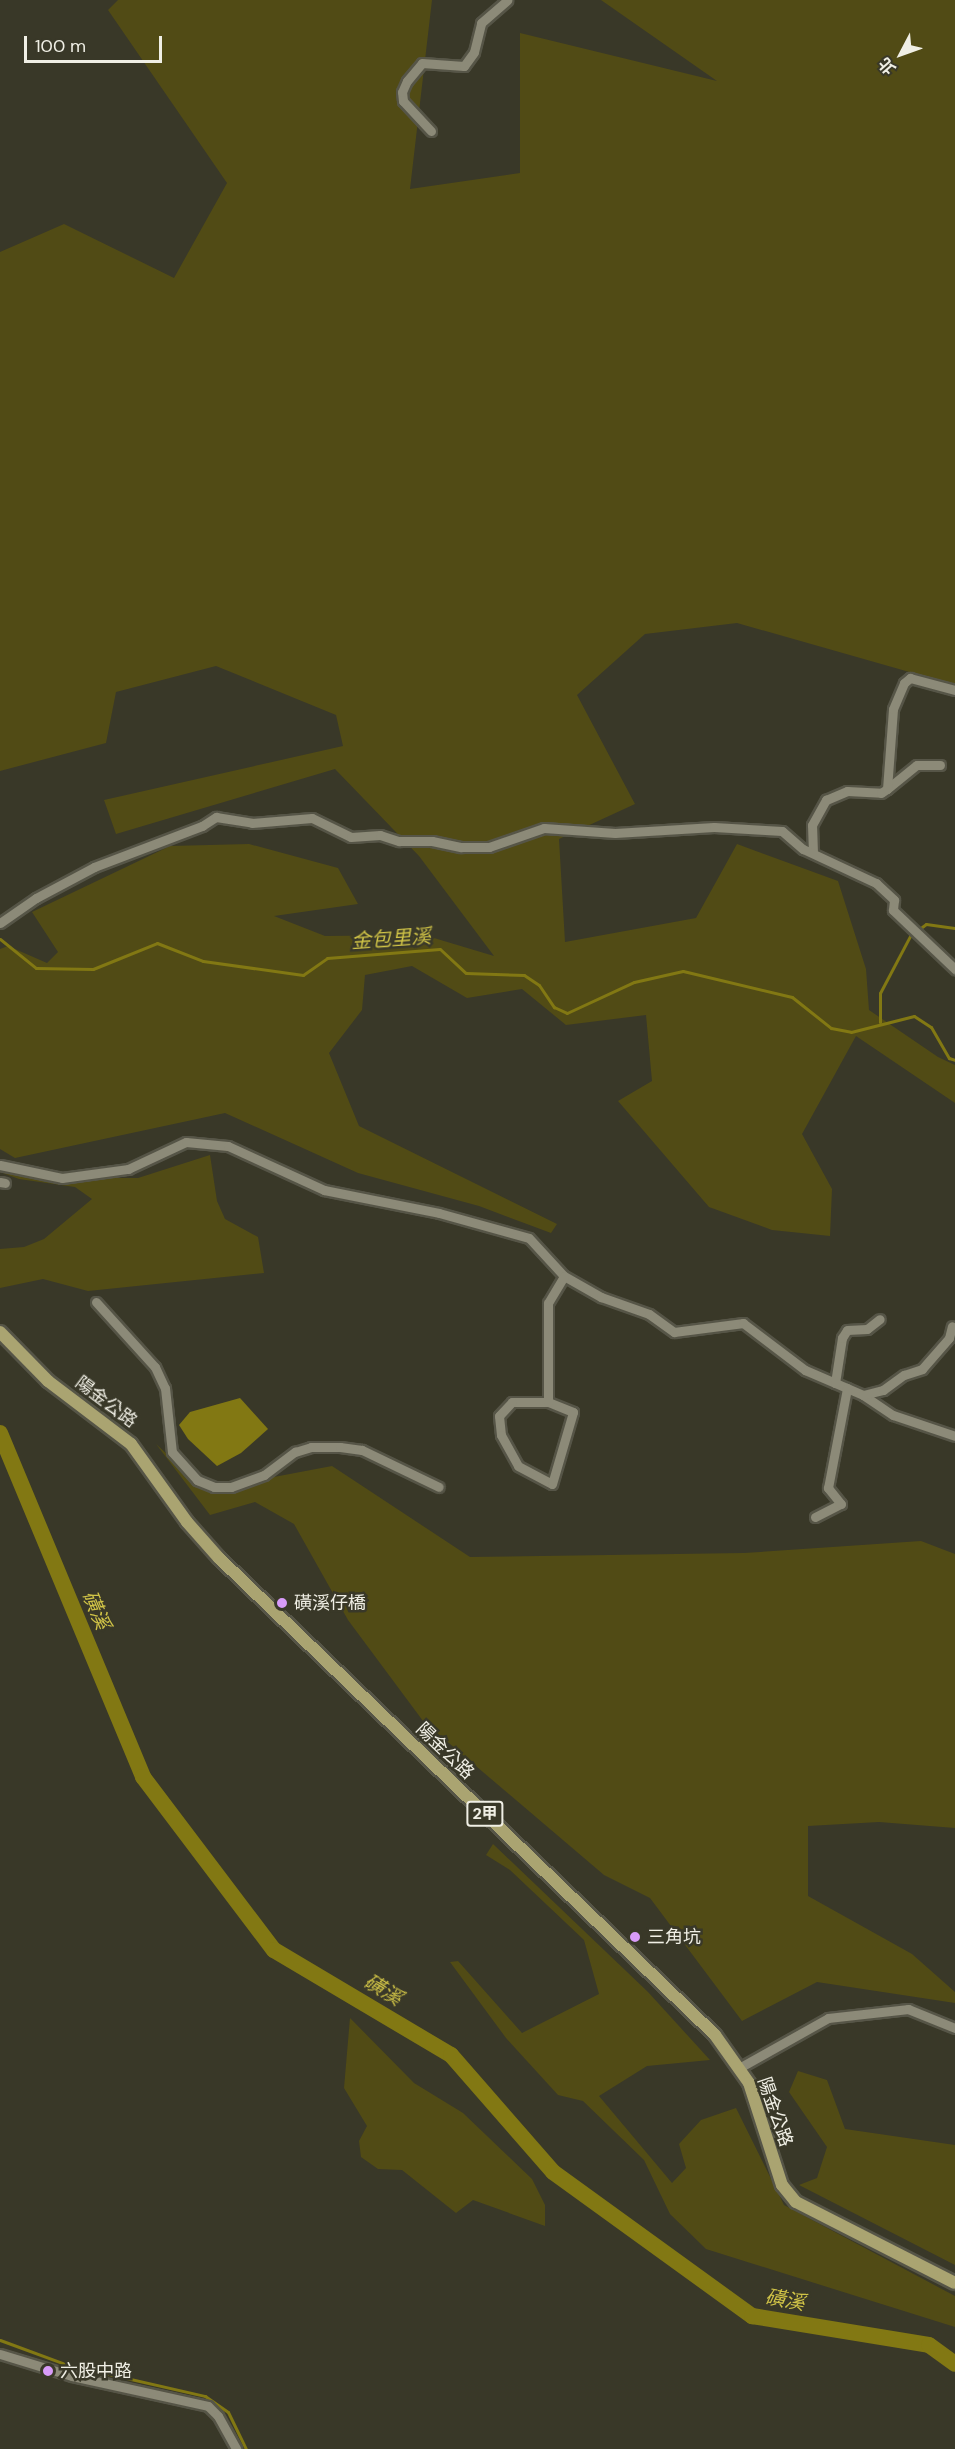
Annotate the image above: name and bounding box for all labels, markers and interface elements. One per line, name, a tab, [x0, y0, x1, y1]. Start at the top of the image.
scale bar	[27, 24, 165, 62]
north arrow	[871, 24, 931, 84]
text: 100 m	[35, 34, 86, 58]
text: 北	[874, 53, 900, 79]
water label: 金包里溪	[350, 924, 432, 954]
street label: 陽金公路	[71, 1372, 141, 1432]
water label: 磺溪	[77, 1587, 115, 1633]
place label: 磺溪仔橋	[294, 1592, 366, 1614]
marker: 磺溪仔橋	[275, 1596, 289, 1610]
street label: 陽金公路	[412, 1718, 478, 1784]
road number: 2甲	[466, 1801, 504, 1827]
place label: 三角坑	[647, 1926, 701, 1948]
marker: 三角坑	[628, 1930, 642, 1944]
water label: 磺溪	[360, 1969, 406, 2011]
street label: 陽金公路	[753, 2074, 797, 2150]
water label: 磺溪	[763, 2285, 807, 2315]
place label: 六股中路	[60, 2360, 132, 2382]
marker: 六股中路	[41, 2364, 55, 2378]

